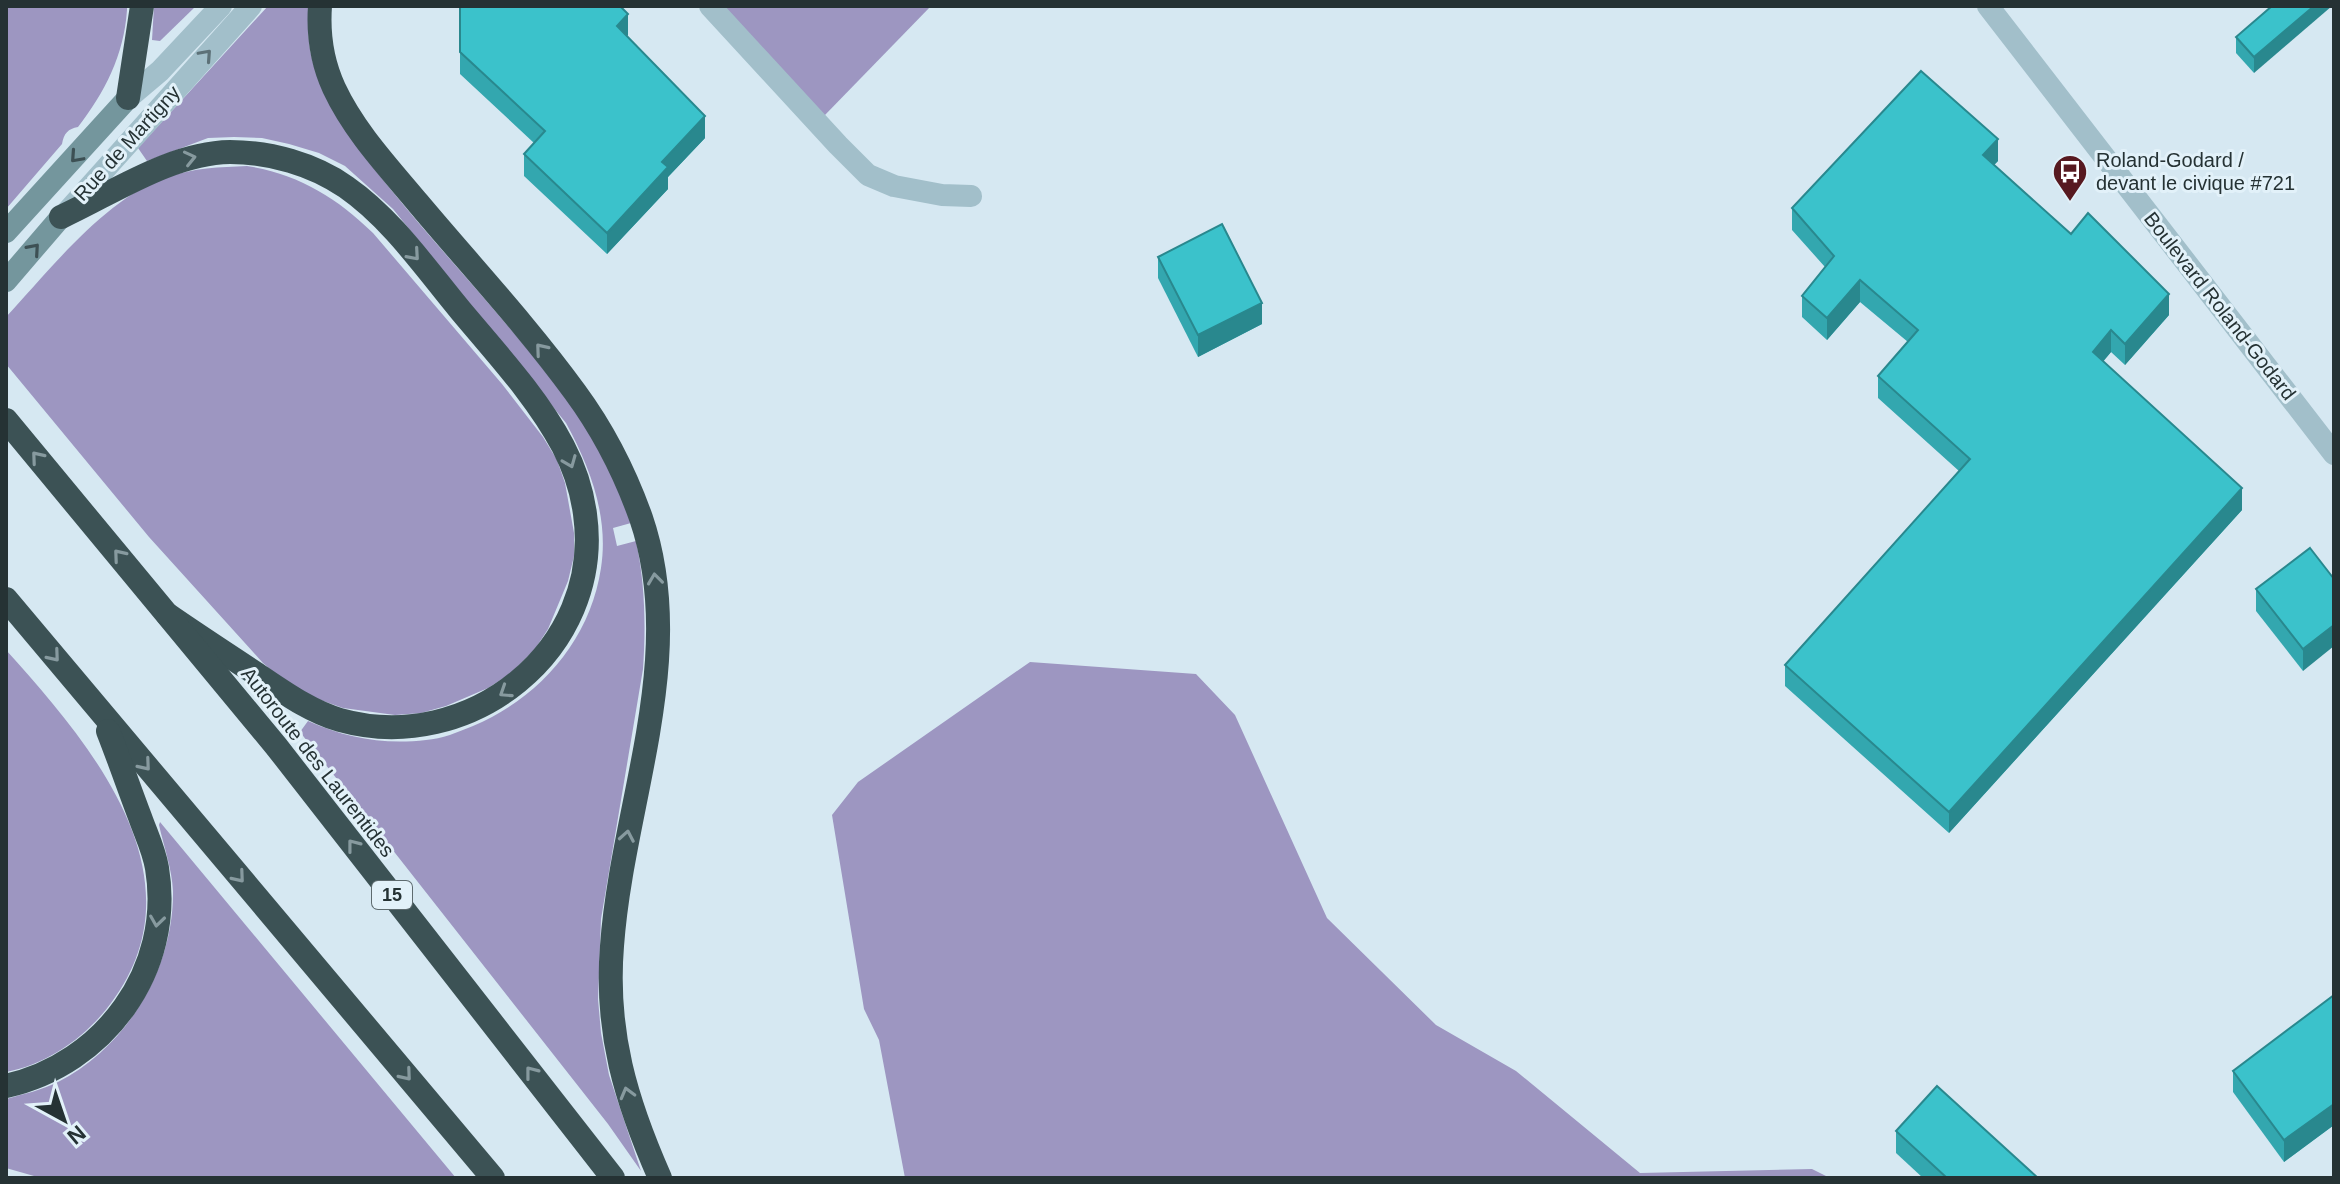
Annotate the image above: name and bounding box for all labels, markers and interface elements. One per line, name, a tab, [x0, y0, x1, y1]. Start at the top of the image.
one-way arrow	[196, 49, 211, 64]
street label: Rue de Martigny	[70, 81, 184, 205]
one-way arrow	[71, 147, 86, 162]
place label: Roland-Godard / devant le civique #721	[2096, 149, 2295, 194]
one-way arrow	[183, 151, 197, 168]
bus stop icon: Roland-Godard / devant le civique #721	[2051, 153, 2089, 203]
street label: Boulevard Roland-Godard	[2140, 208, 2300, 404]
one-way arrow	[24, 244, 38, 259]
one-way arrow	[404, 246, 419, 261]
one-way arrow	[536, 344, 551, 359]
one-way arrow	[32, 452, 47, 466]
one-way arrow	[561, 454, 577, 468]
one-way arrow	[114, 549, 128, 564]
one-way arrow	[647, 572, 664, 586]
one-way arrow	[44, 647, 59, 662]
street label: Autoroute des Laurentides	[237, 663, 399, 861]
one-way arrow	[499, 683, 513, 698]
one-way arrow	[135, 756, 150, 771]
one-way arrow	[618, 829, 635, 843]
one-way arrow	[349, 839, 363, 854]
one-way arrow	[229, 867, 244, 882]
road number: 15	[372, 881, 412, 909]
one-way arrow	[149, 914, 166, 928]
one-way arrow	[396, 1066, 411, 1081]
one-way arrow	[526, 1066, 540, 1081]
north arrow	[24, 1080, 104, 1160]
one-way arrow	[619, 1087, 636, 1101]
text: N	[62, 1120, 91, 1150]

